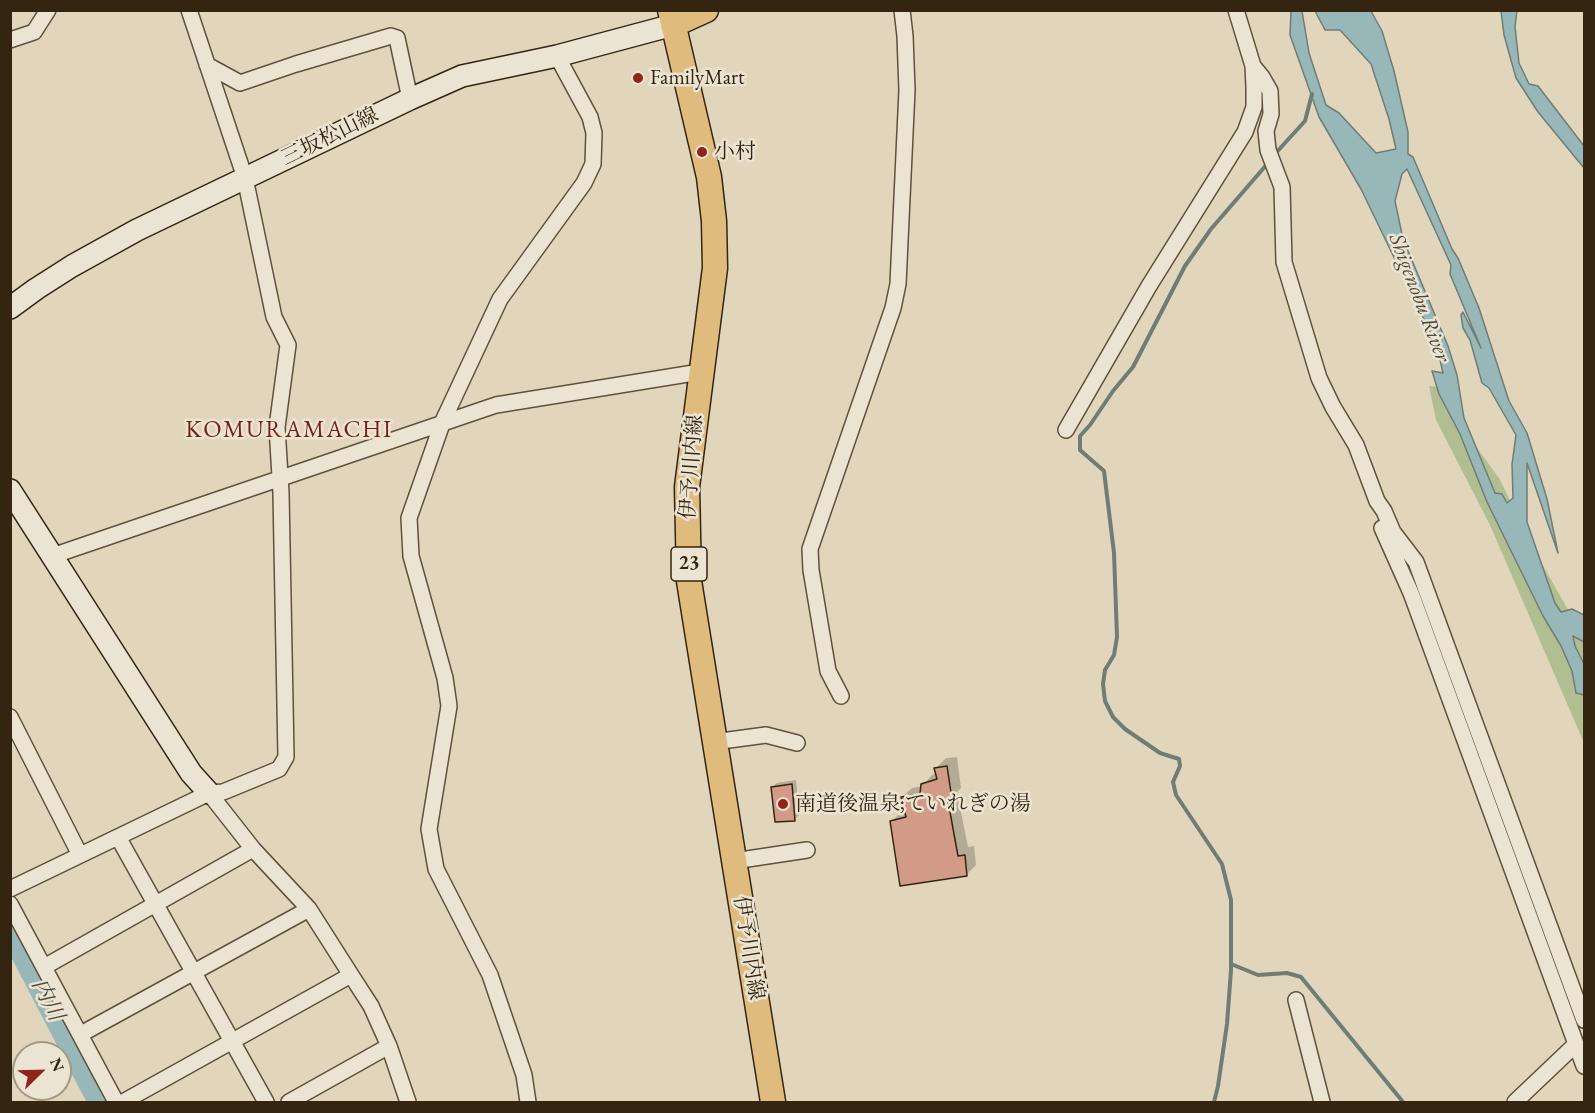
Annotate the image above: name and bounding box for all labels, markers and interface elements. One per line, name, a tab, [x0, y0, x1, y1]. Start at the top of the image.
place label: FamilyMart	[650, 65, 745, 91]
marker: FamilyMart	[631, 71, 645, 85]
street label: 三坂松山線	[277, 103, 383, 171]
place label: 小村	[714, 139, 756, 165]
marker: 小村	[695, 145, 709, 159]
water label: Shigenobu River	[1382, 230, 1456, 366]
street label: 伊予川内線	[676, 414, 708, 520]
district label: KOMURAMACHI	[185, 416, 393, 444]
road number: 23	[671, 547, 707, 581]
place label: 南道後温泉;ていれぎの湯	[795, 791, 1031, 817]
marker: 南道後温泉;ていれぎの湯	[776, 797, 790, 811]
street label: 伊予川内線	[727, 894, 769, 1002]
water label: 内川	[25, 974, 69, 1026]
north arrow	[12, 1041, 72, 1101]
text: N	[45, 1054, 69, 1075]

